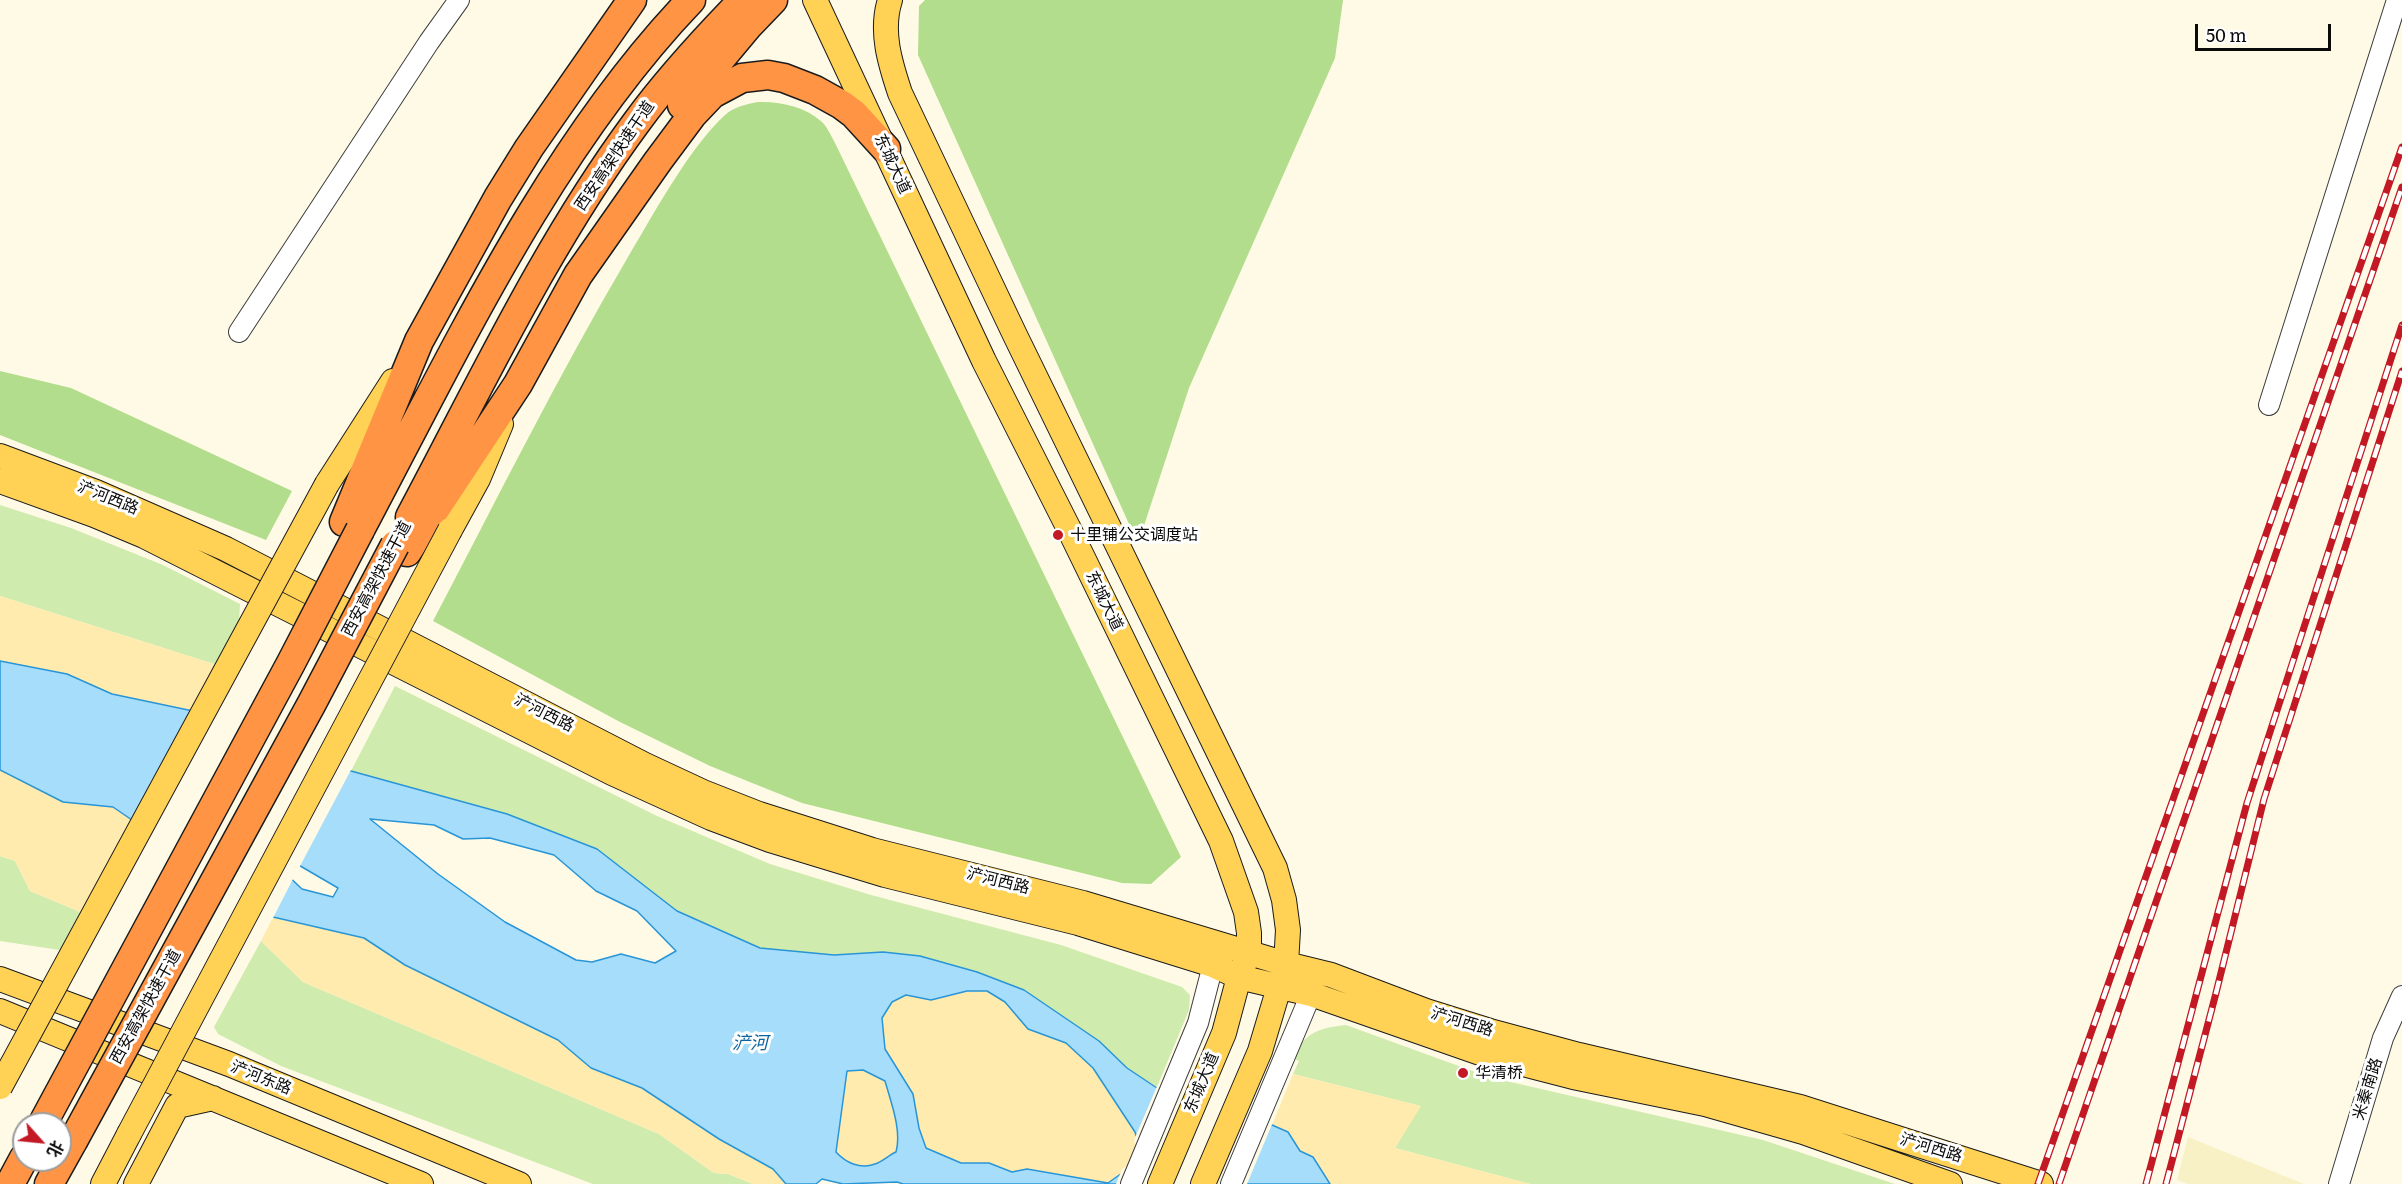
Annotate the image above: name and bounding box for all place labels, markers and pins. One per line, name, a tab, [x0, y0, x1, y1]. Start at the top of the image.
place label: 十里铺公交调度站	[1070, 525, 1198, 545]
marker: 十里铺公交调度站	[1051, 528, 1065, 542]
place label: 华清桥	[1475, 1063, 1523, 1083]
marker: 华清桥	[1456, 1066, 1470, 1080]

